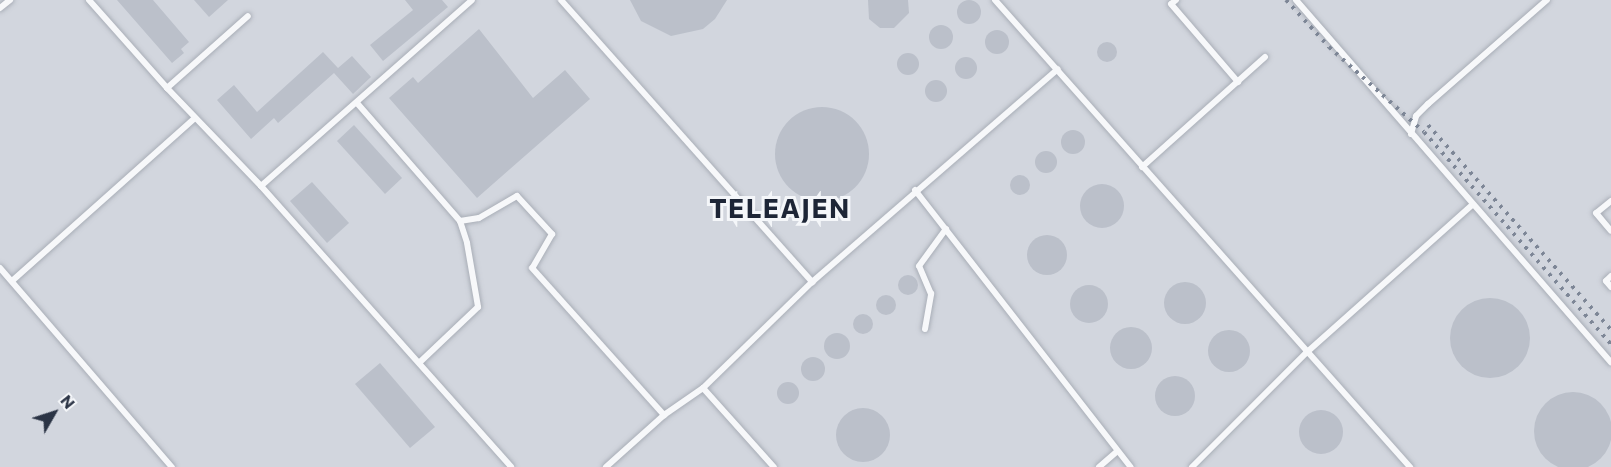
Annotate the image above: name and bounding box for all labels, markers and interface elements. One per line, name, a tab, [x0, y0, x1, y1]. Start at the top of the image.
district label: TELEAJEN	[709, 192, 851, 224]
north arrow	[24, 383, 84, 443]
text: N	[57, 391, 80, 412]

